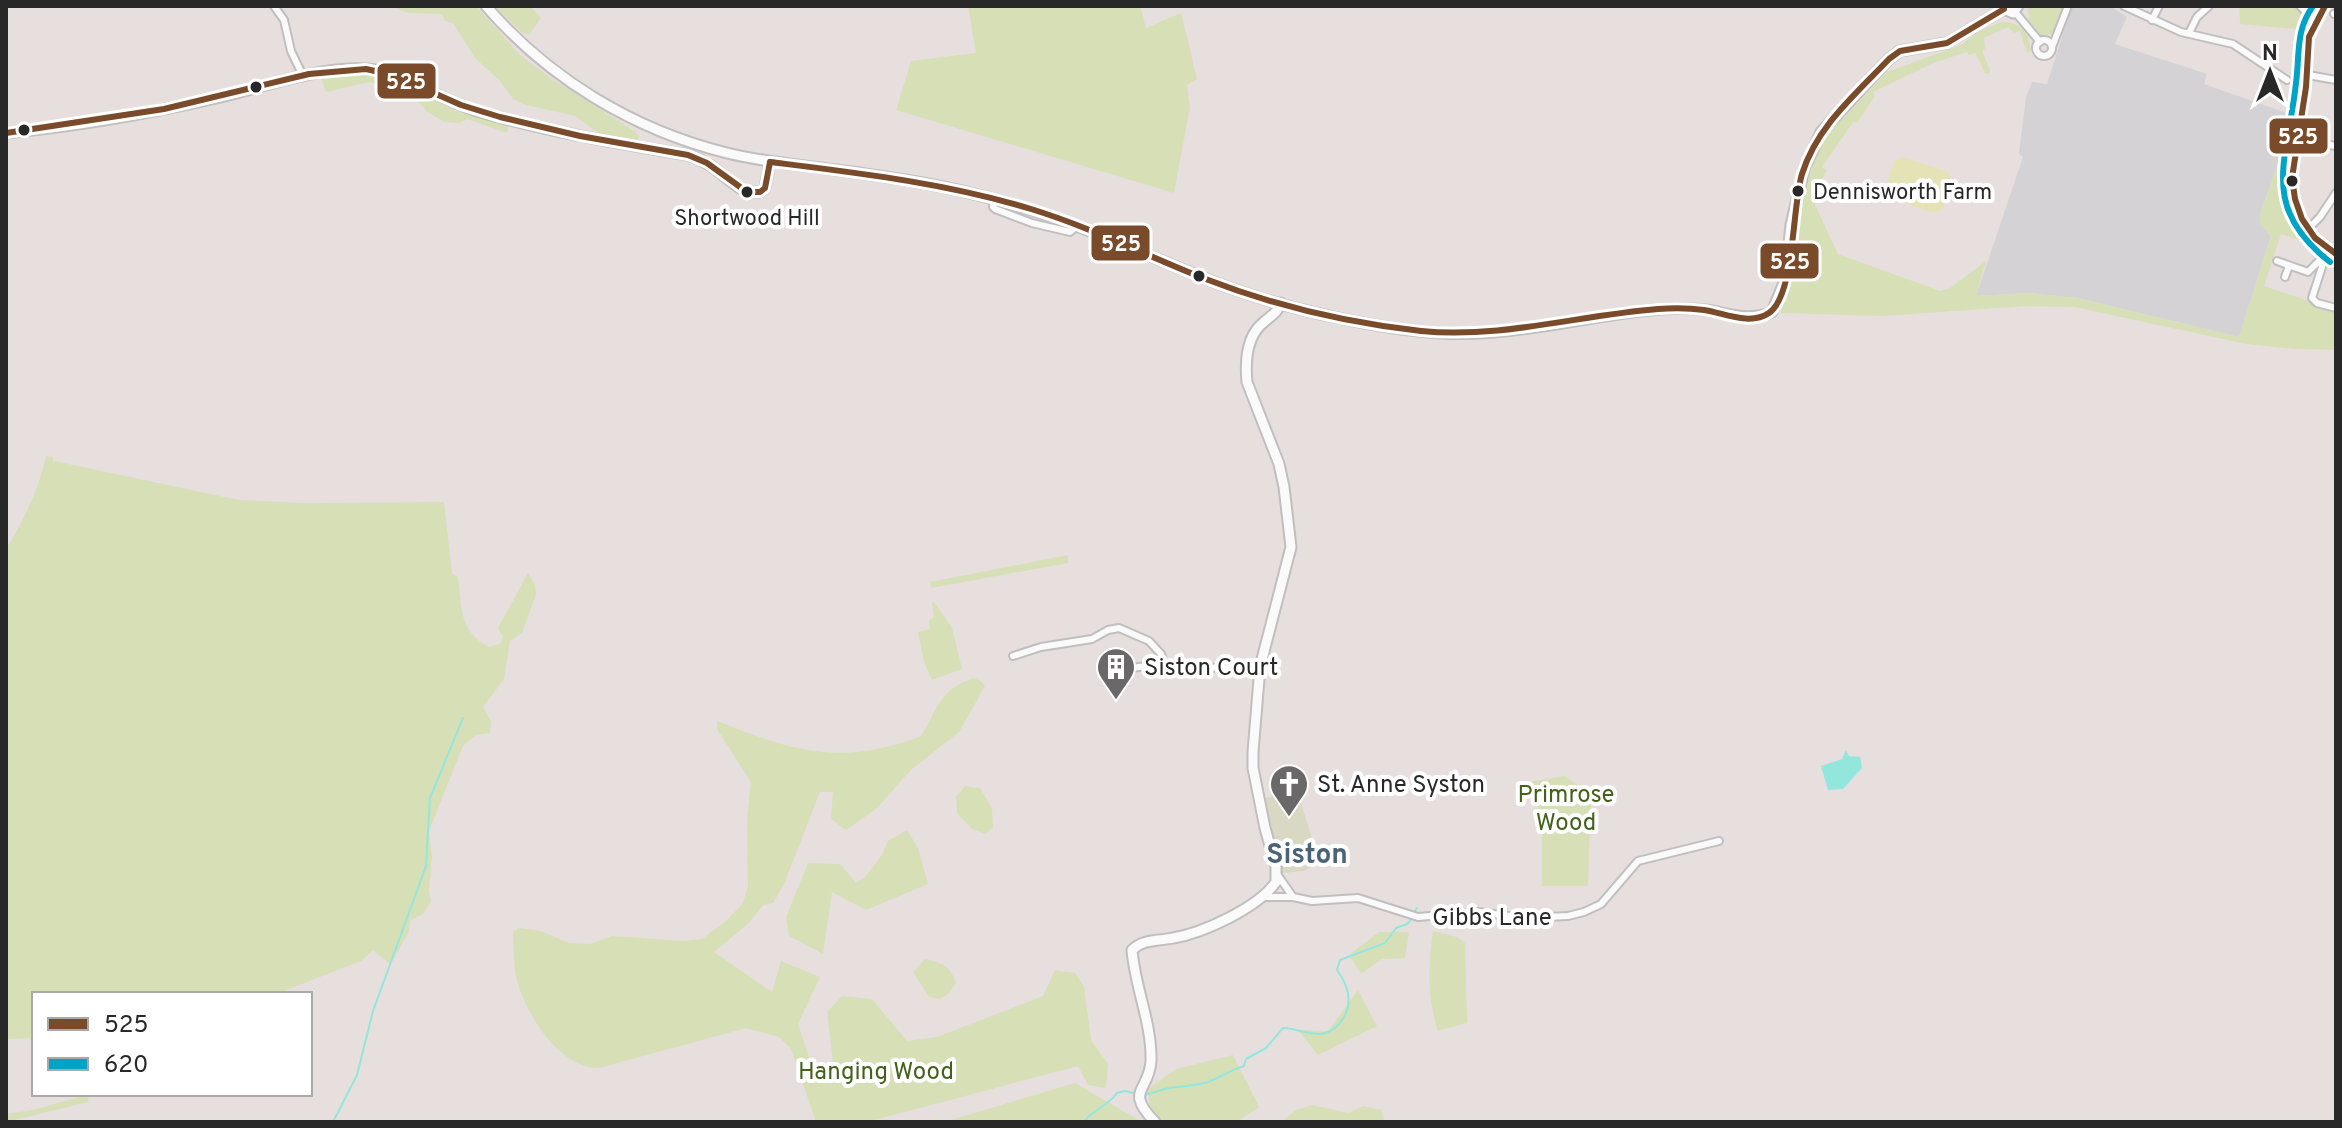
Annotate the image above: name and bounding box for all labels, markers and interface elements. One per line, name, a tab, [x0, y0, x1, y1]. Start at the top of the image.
north arrow	[2230, 32, 2310, 112]
text: N	[2262, 41, 2278, 68]
line badge: 525	[376, 62, 437, 100]
text: 525	[386, 70, 426, 97]
unlabelled marker	[248, 79, 264, 95]
line badge: 525	[2268, 117, 2329, 155]
unlabelled marker	[16, 122, 32, 138]
text: 525	[2278, 125, 2318, 152]
unlabelled marker	[2284, 173, 2300, 189]
place label: Dennisworth Farm	[1813, 180, 1992, 207]
marker: Dennisworth Farm	[1790, 183, 1806, 199]
marker: Shortwood Hill	[739, 184, 755, 200]
place label: Shortwood Hill	[674, 206, 820, 233]
line badge: 525	[1090, 224, 1151, 262]
text: 525	[1101, 232, 1141, 259]
line badge: 525	[1759, 242, 1820, 280]
text: 525	[1770, 250, 1810, 277]
unlabelled marker	[1191, 268, 1207, 284]
building icon: Siston Court	[1095, 646, 1137, 701]
place label: Siston Court	[1144, 654, 1278, 684]
church icon: St. Anne Syston	[1268, 763, 1310, 818]
place label: St. Anne Syston	[1317, 771, 1485, 801]
park label: Primrose Wood	[1518, 781, 1614, 839]
district label: Siston	[1266, 838, 1348, 874]
street label: Gibbs Lane	[1432, 904, 1552, 934]
legend	[32, 992, 312, 1096]
text: 525	[104, 1011, 148, 1041]
text: 620	[104, 1051, 148, 1081]
park label: Hanging Wood	[798, 1058, 954, 1088]

